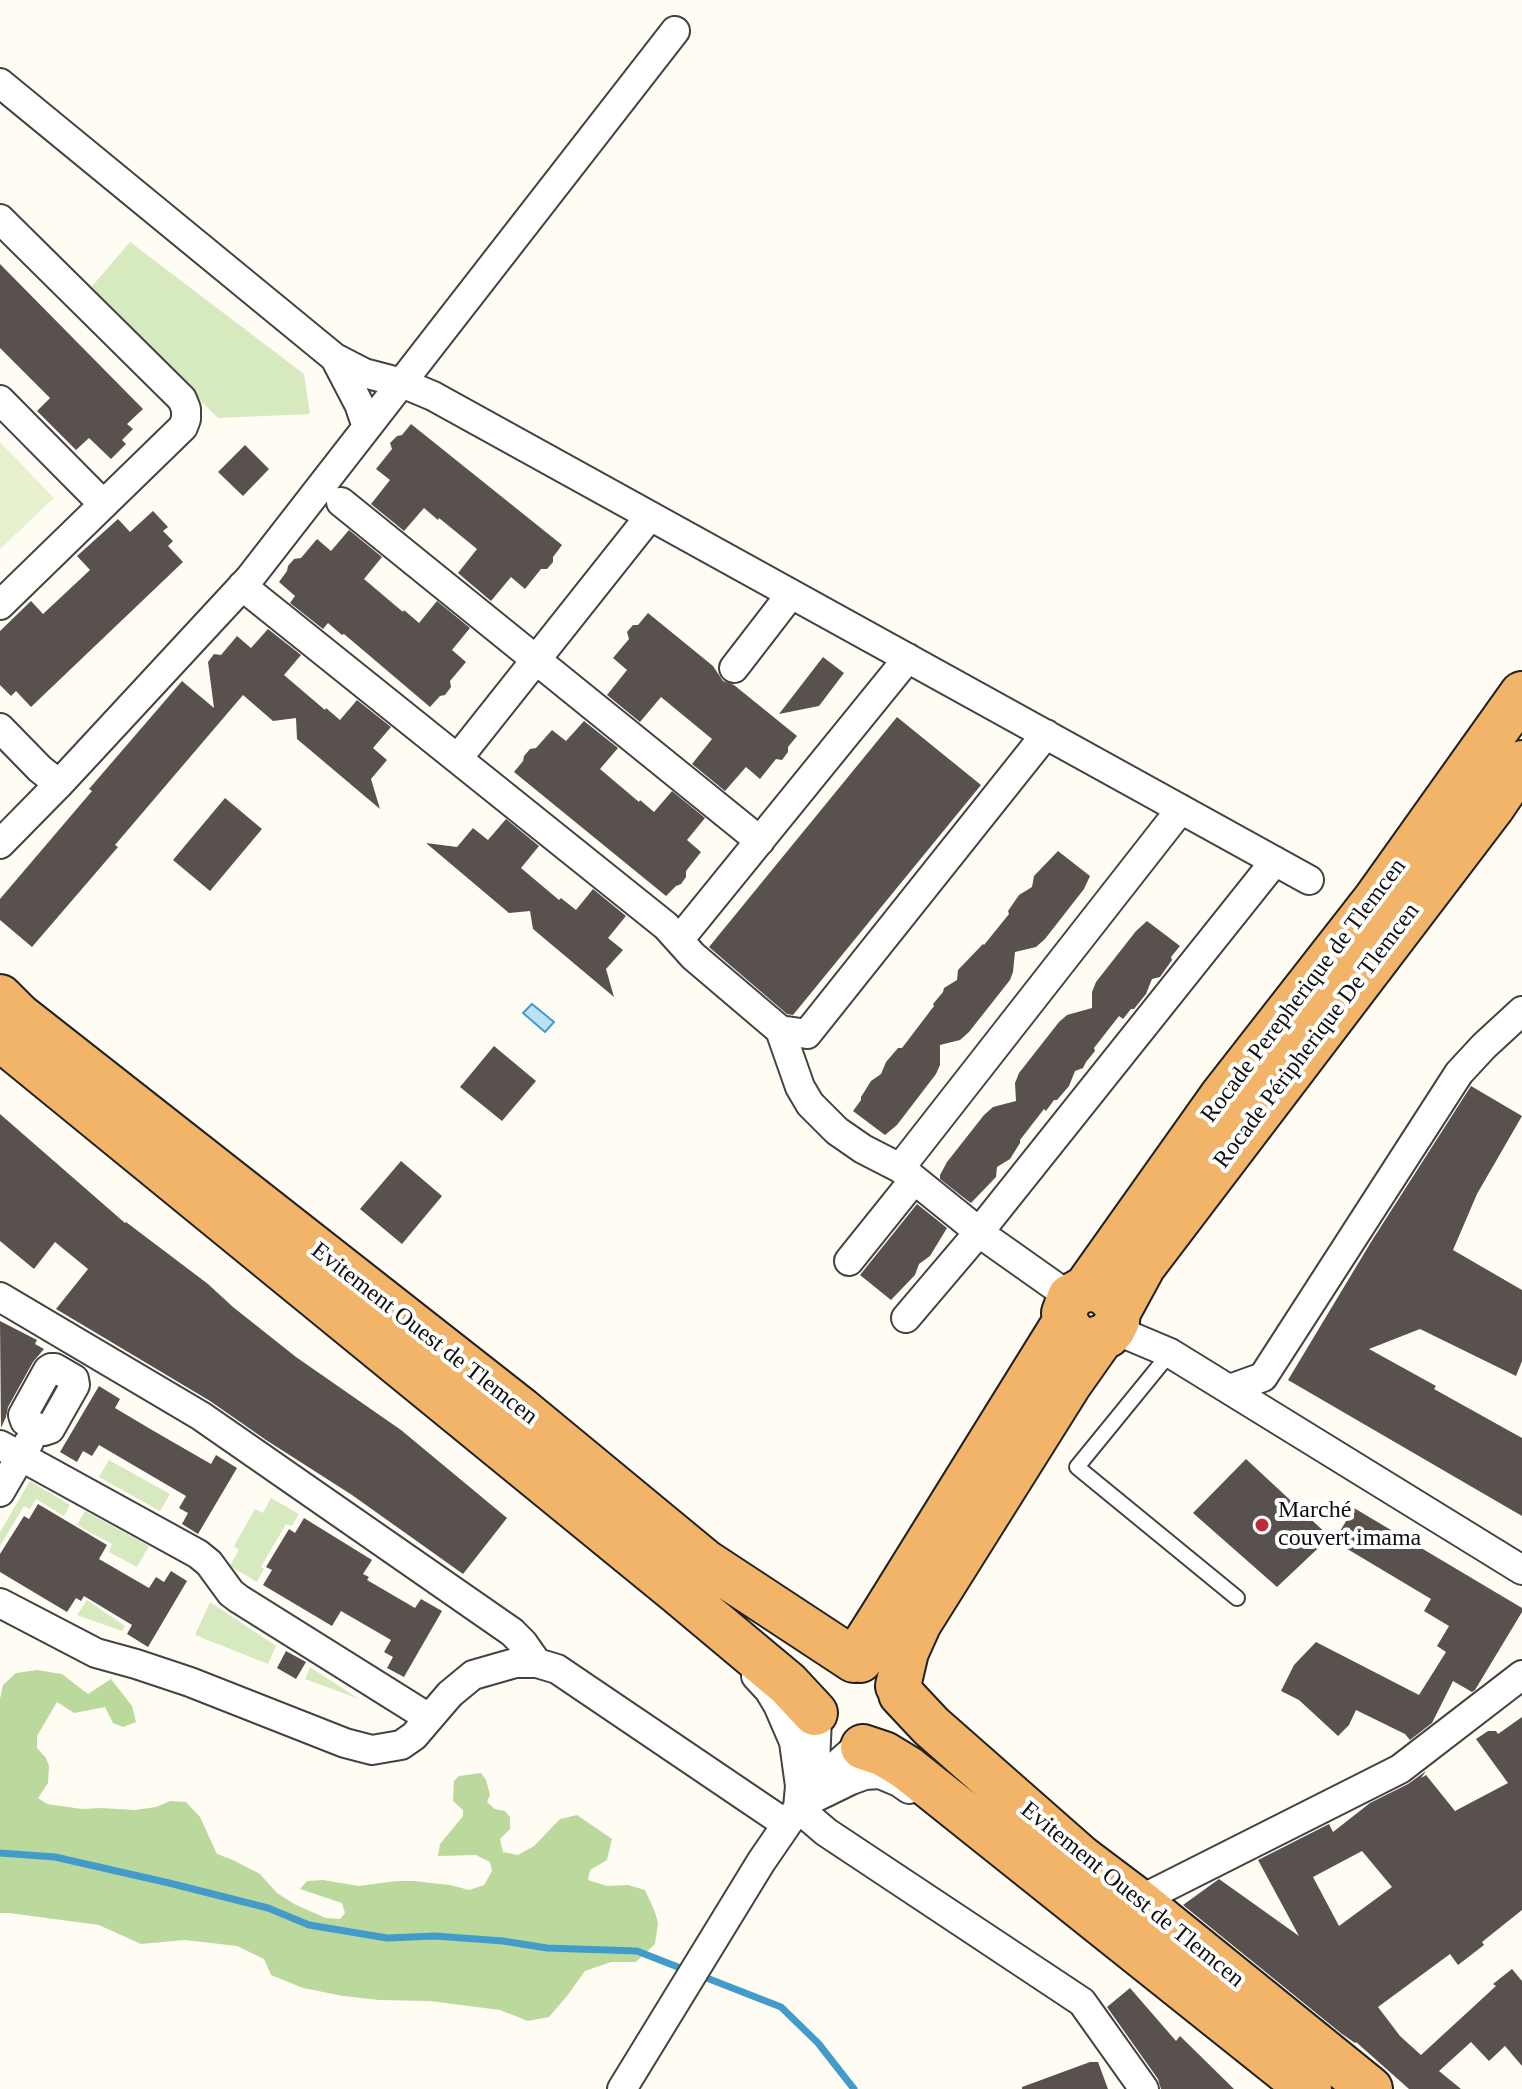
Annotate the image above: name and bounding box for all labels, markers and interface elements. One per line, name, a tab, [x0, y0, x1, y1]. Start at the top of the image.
street label: Rocade Perepherique de Tlemcen	[1191, 848, 1417, 1134]
street label: Rocade Péripherique De Tlemcen	[1205, 895, 1429, 1177]
street label: Evitement Ouest de Tlemcen	[301, 1233, 547, 1435]
place label: Marché couvert imama	[1278, 1497, 1429, 1553]
marker: Marché couvert imama	[1253, 1516, 1271, 1534]
street label: Evitement Ouest de Tlemcen	[1010, 1792, 1254, 1998]

